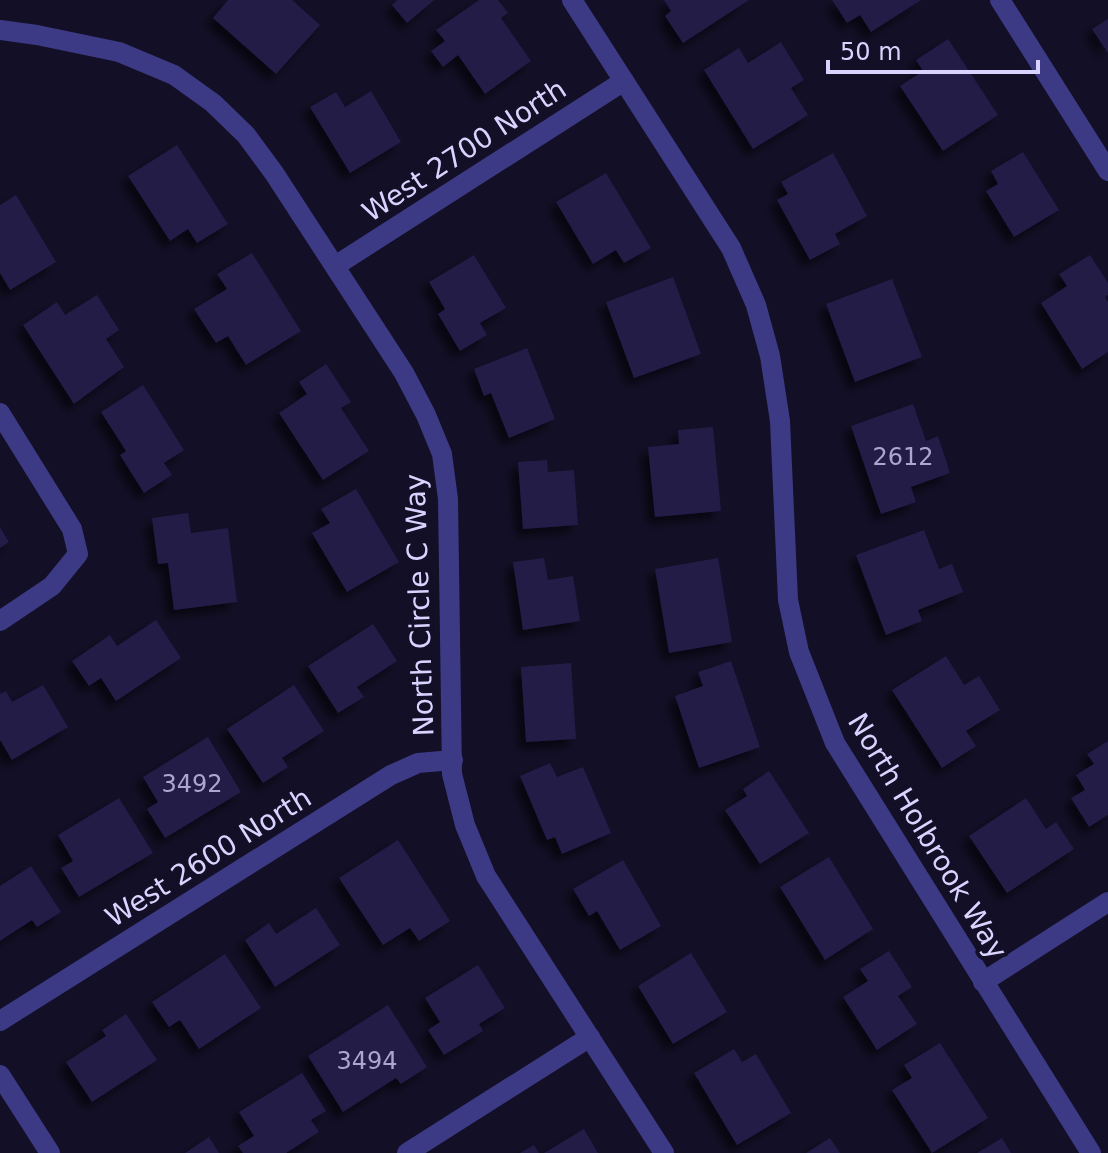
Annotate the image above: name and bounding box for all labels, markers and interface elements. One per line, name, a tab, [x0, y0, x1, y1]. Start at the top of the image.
scale bar	[828, 24, 1038, 74]
text: 50 m	[840, 38, 902, 66]
street label: West 2700 North	[356, 72, 572, 229]
house number: 2612	[872, 443, 934, 471]
street label: North Circle C Way	[398, 473, 441, 737]
street label: North Holbrook Way	[841, 707, 1014, 965]
house number: 3492	[161, 770, 223, 798]
street label: West 2600 North	[99, 781, 317, 934]
house number: 3494	[336, 1047, 398, 1075]

